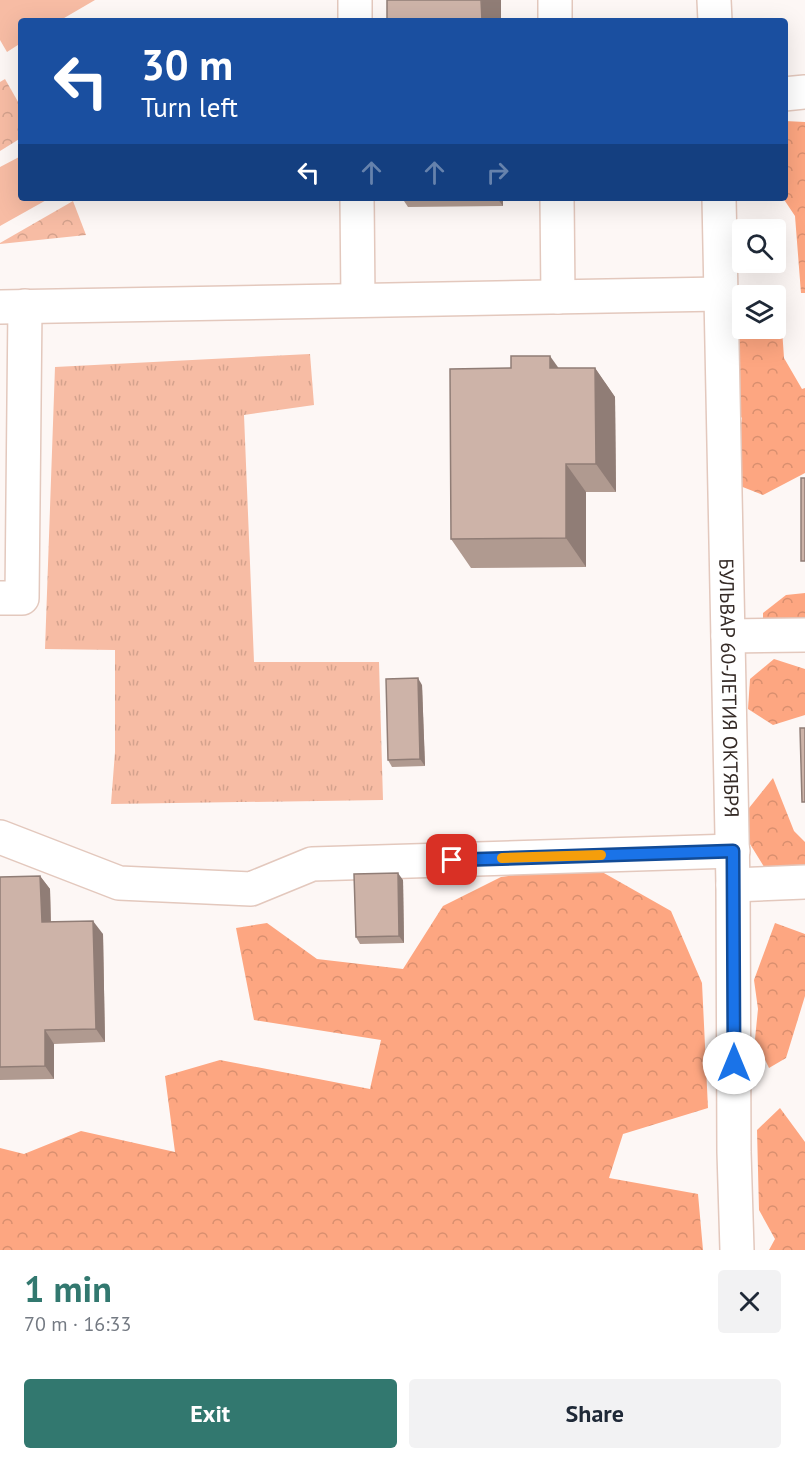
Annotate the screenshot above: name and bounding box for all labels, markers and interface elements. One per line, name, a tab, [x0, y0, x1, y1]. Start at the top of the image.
text: 30 m	[141, 37, 233, 92]
icon: left	[42, 42, 120, 120]
text: Turn left	[141, 90, 238, 124]
icon: left	[292, 156, 325, 189]
icon: ahead	[355, 156, 388, 189]
icon: ahead	[418, 156, 451, 189]
icon: right	[481, 156, 514, 189]
map controls	[732, 219, 786, 339]
button: search	[732, 219, 786, 273]
button: layers	[732, 285, 786, 339]
street label: БУЛЬВАР 60-ЛЕТИЯ ОКТЯБРЯ	[713, 558, 745, 818]
pin	[426, 834, 477, 885]
icon: arrive	[435, 843, 468, 876]
position arrow	[702, 1031, 766, 1095]
text: 1 min	[24, 1265, 112, 1312]
button: close	[718, 1270, 781, 1333]
text: 70 m · 16:33	[24, 1311, 131, 1337]
button: Exit	[24, 1379, 397, 1448]
button: Share	[409, 1379, 781, 1448]

